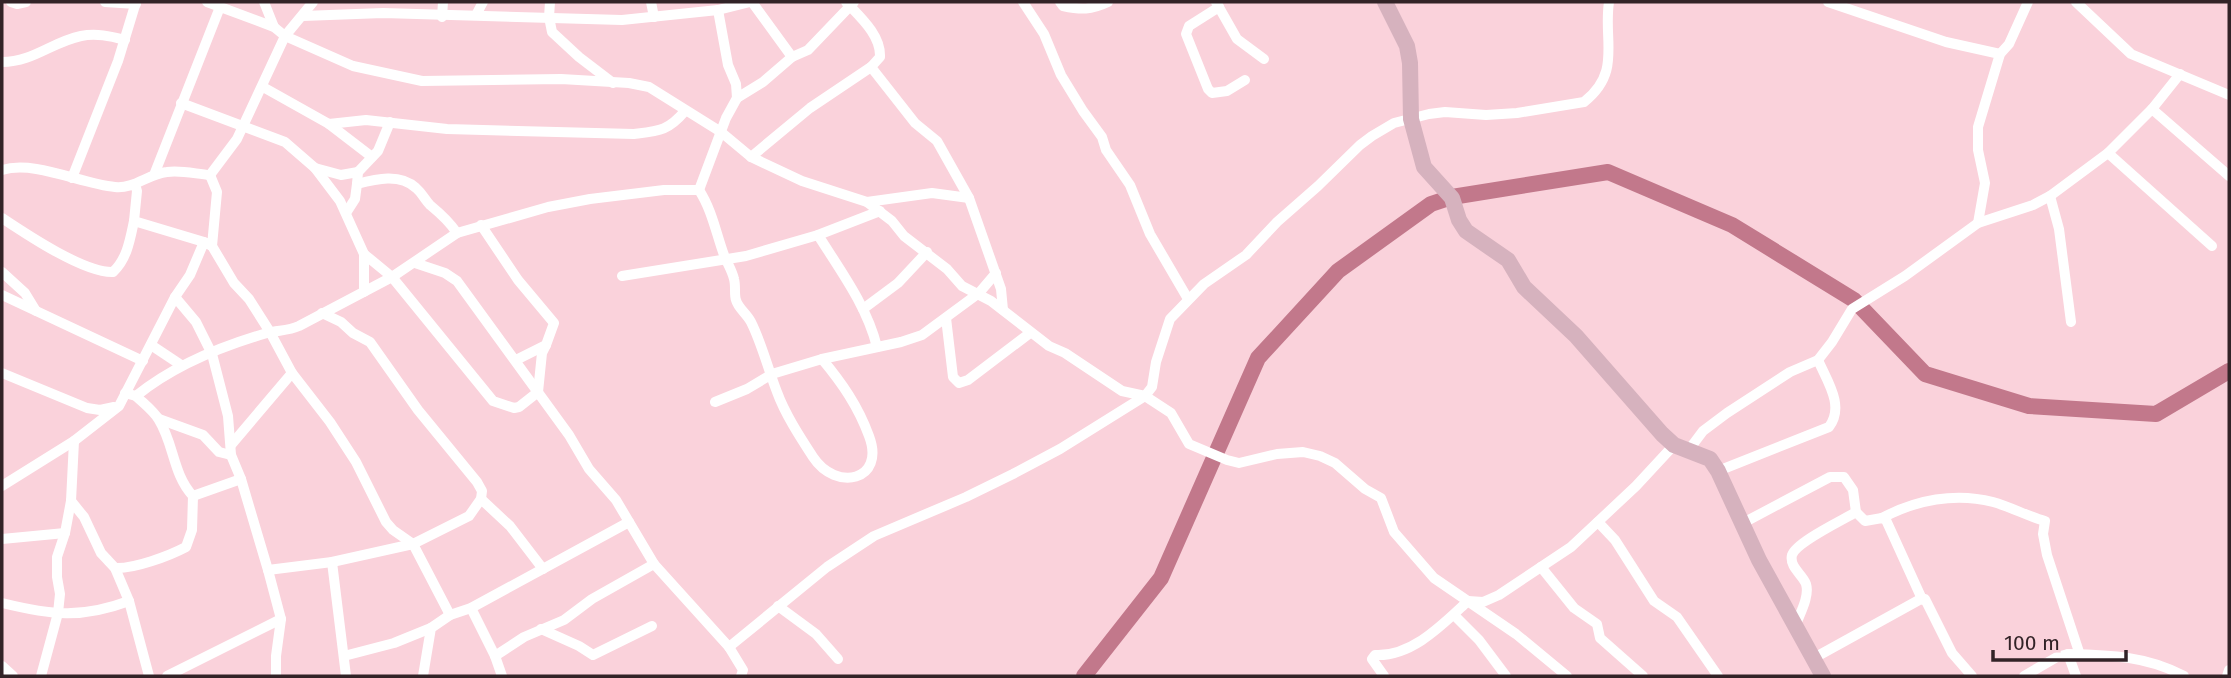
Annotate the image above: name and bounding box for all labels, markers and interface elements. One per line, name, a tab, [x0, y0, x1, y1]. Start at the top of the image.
scale bar	[1993, 618, 2126, 662]
text: 100 m	[2004, 630, 2060, 656]

